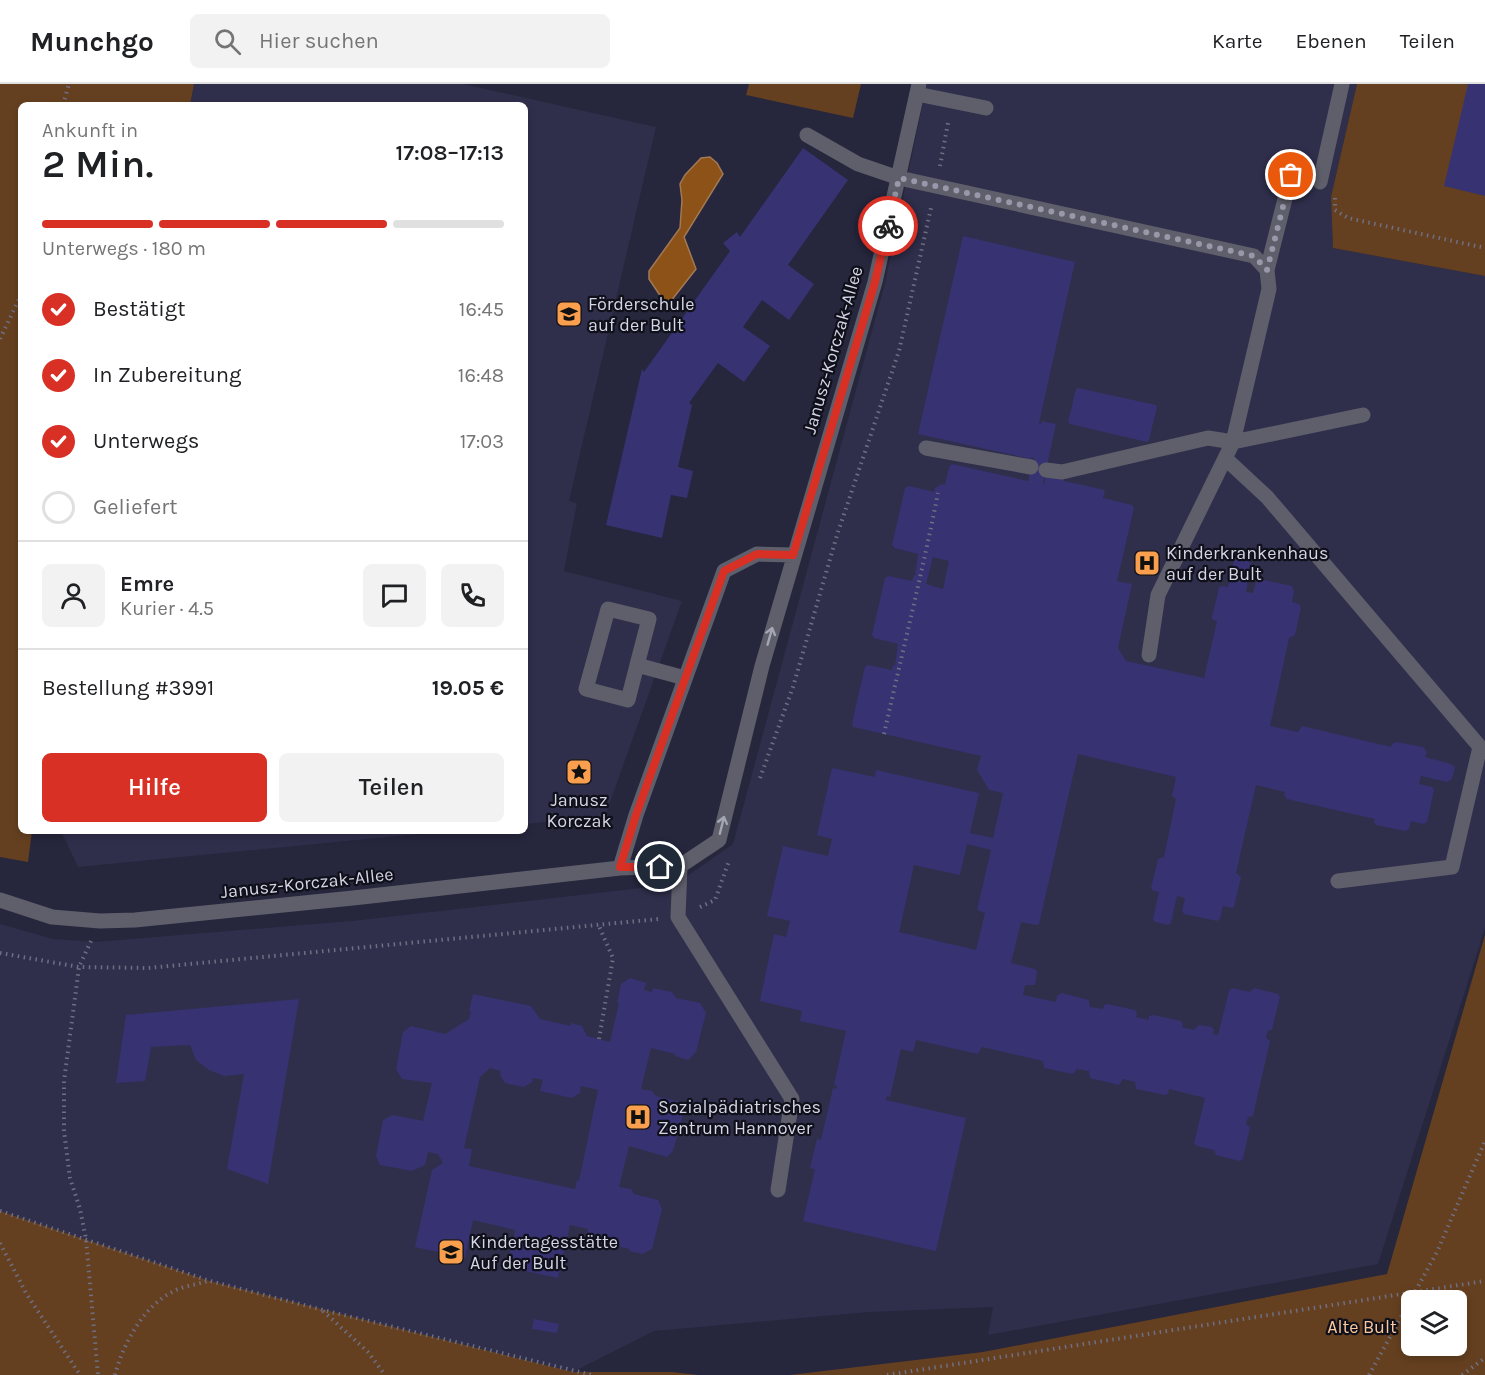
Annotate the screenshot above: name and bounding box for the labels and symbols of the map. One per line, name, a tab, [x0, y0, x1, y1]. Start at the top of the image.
pin	[1265, 149, 1316, 200]
courier	[858, 196, 918, 256]
street label: Janusz-Korczak-Allee	[799, 264, 867, 436]
place label: Förderschule auf der Bult	[588, 293, 694, 336]
school or university icon: Förderschule auf der Bult	[554, 299, 584, 329]
place label: Kinderkrankenhaus auf der Bult	[1166, 542, 1328, 585]
hospital icon: Kinderkrankenhaus auf der Bult	[1132, 548, 1162, 578]
one-way arrow	[765, 627, 776, 646]
place icon: Janusz Korczak	[564, 757, 594, 787]
place label: Janusz Korczak	[546, 789, 612, 832]
one-way arrow	[717, 816, 729, 835]
pin	[634, 841, 685, 892]
street label: Janusz-Korczak-Allee	[220, 863, 394, 903]
place label: Sozialpädiatrisches Zentrum Hannover	[658, 1096, 821, 1139]
hospital icon: Sozialpädiatrisches Zentrum Hannover	[623, 1102, 653, 1132]
place label: Kindertagesstätte Auf der Bult	[470, 1231, 618, 1274]
school or university icon: Kindertagesstätte Auf der Bult	[436, 1237, 466, 1267]
park label: Alte Bult	[1327, 1316, 1397, 1338]

